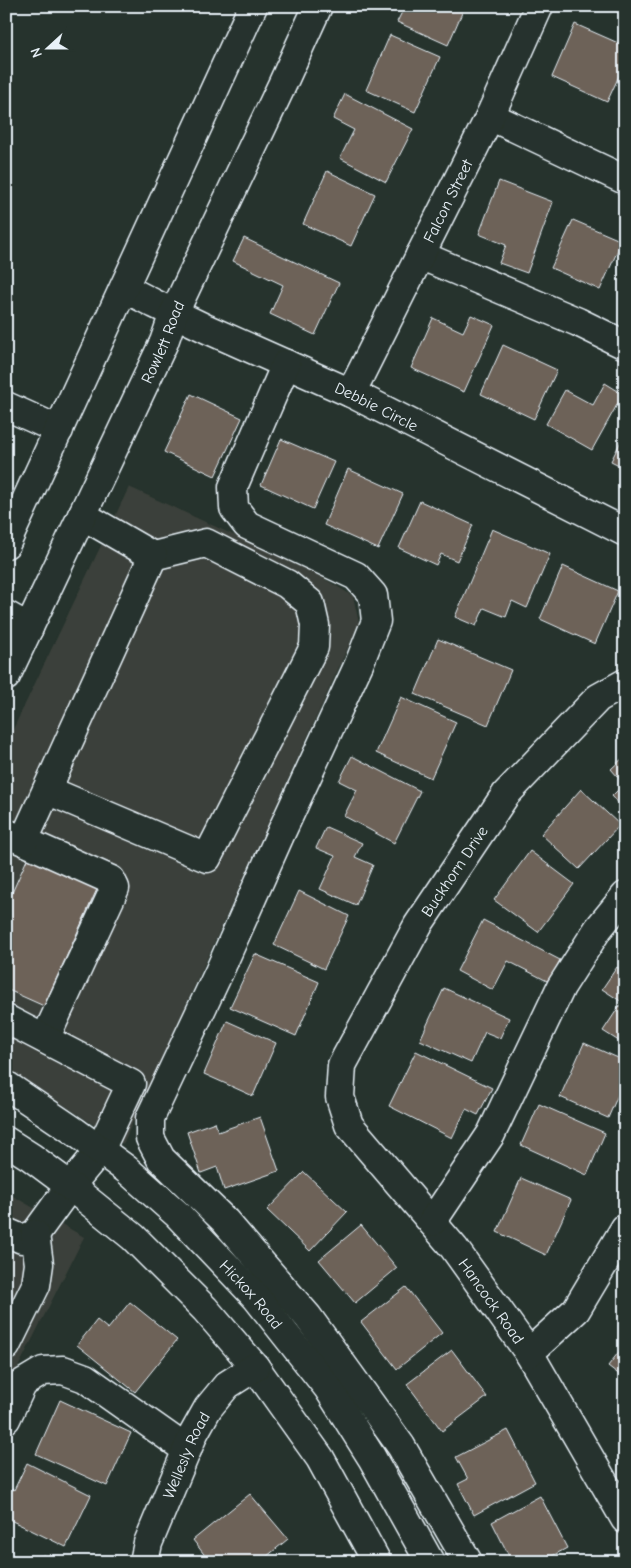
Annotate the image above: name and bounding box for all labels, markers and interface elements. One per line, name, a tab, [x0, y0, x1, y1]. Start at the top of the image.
north arrow	[22, 22, 72, 72]
text: N	[27, 45, 46, 60]
street label: Falcon Street	[420, 156, 477, 246]
street label: Rowlett Road	[138, 298, 189, 386]
street label: Debbie Circle	[332, 379, 421, 436]
street label: Buckhorn Drive	[418, 823, 492, 920]
street label: Hancock Road	[454, 1255, 527, 1347]
street label: Hickox Road	[216, 1257, 286, 1333]
street label: Wellesly Road	[160, 1409, 214, 1502]

